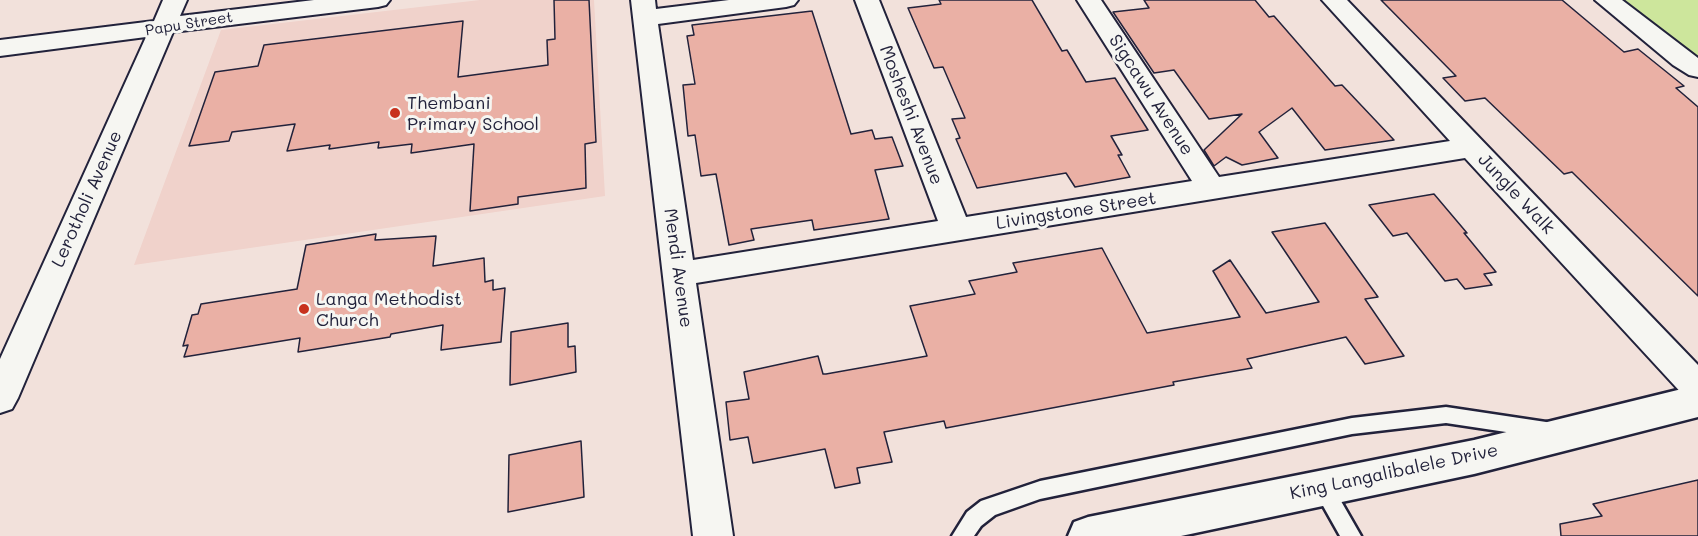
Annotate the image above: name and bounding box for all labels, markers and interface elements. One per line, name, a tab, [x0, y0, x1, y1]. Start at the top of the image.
street label: Papu Street	[144, 8, 234, 40]
street label: Sigcawu Avenue	[1104, 31, 1198, 159]
street label: Mosheshi Avenue	[874, 42, 948, 188]
place label: Thembani Primary School	[407, 92, 539, 134]
marker: Thembani Primary School	[388, 106, 402, 120]
street label: Lerotholi Avenue	[47, 127, 127, 271]
street label: Jungle Walk	[1473, 149, 1559, 239]
street label: Livingstone Street	[994, 188, 1158, 234]
street label: Mendi Avenue	[659, 207, 697, 329]
place label: Langa Methodist Church	[316, 288, 462, 330]
marker: Langa Methodist Church	[297, 302, 311, 316]
street label: King Langalibalele Drive	[1288, 439, 1500, 505]

